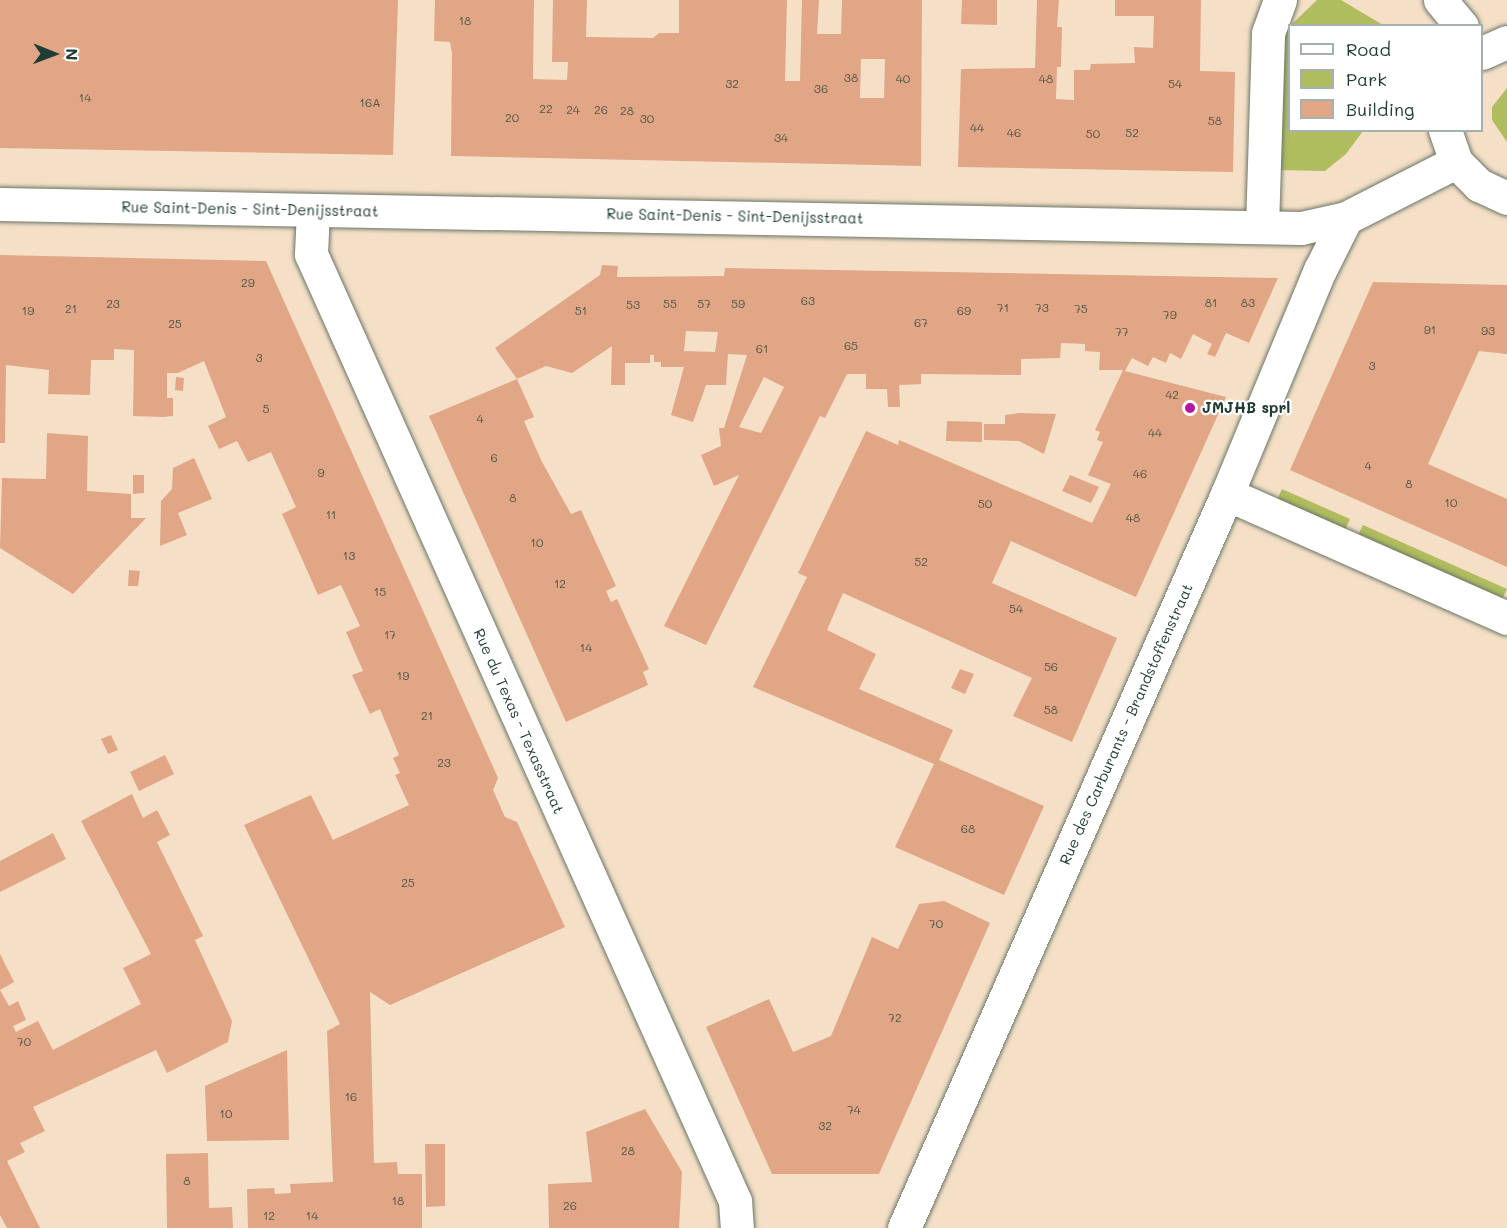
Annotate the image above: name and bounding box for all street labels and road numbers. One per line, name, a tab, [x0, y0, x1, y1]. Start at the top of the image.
street label: Rue Saint-Denis - Sint-Denijsstraat	[121, 198, 379, 220]
street label: Rue Saint-Denis - Sint-Denijsstraat	[606, 205, 864, 227]
street label: Rue des Carburants - Brandstoffenstraat	[1056, 581, 1196, 867]
street label: Rue du Texas - Texasstraat	[470, 626, 568, 816]

